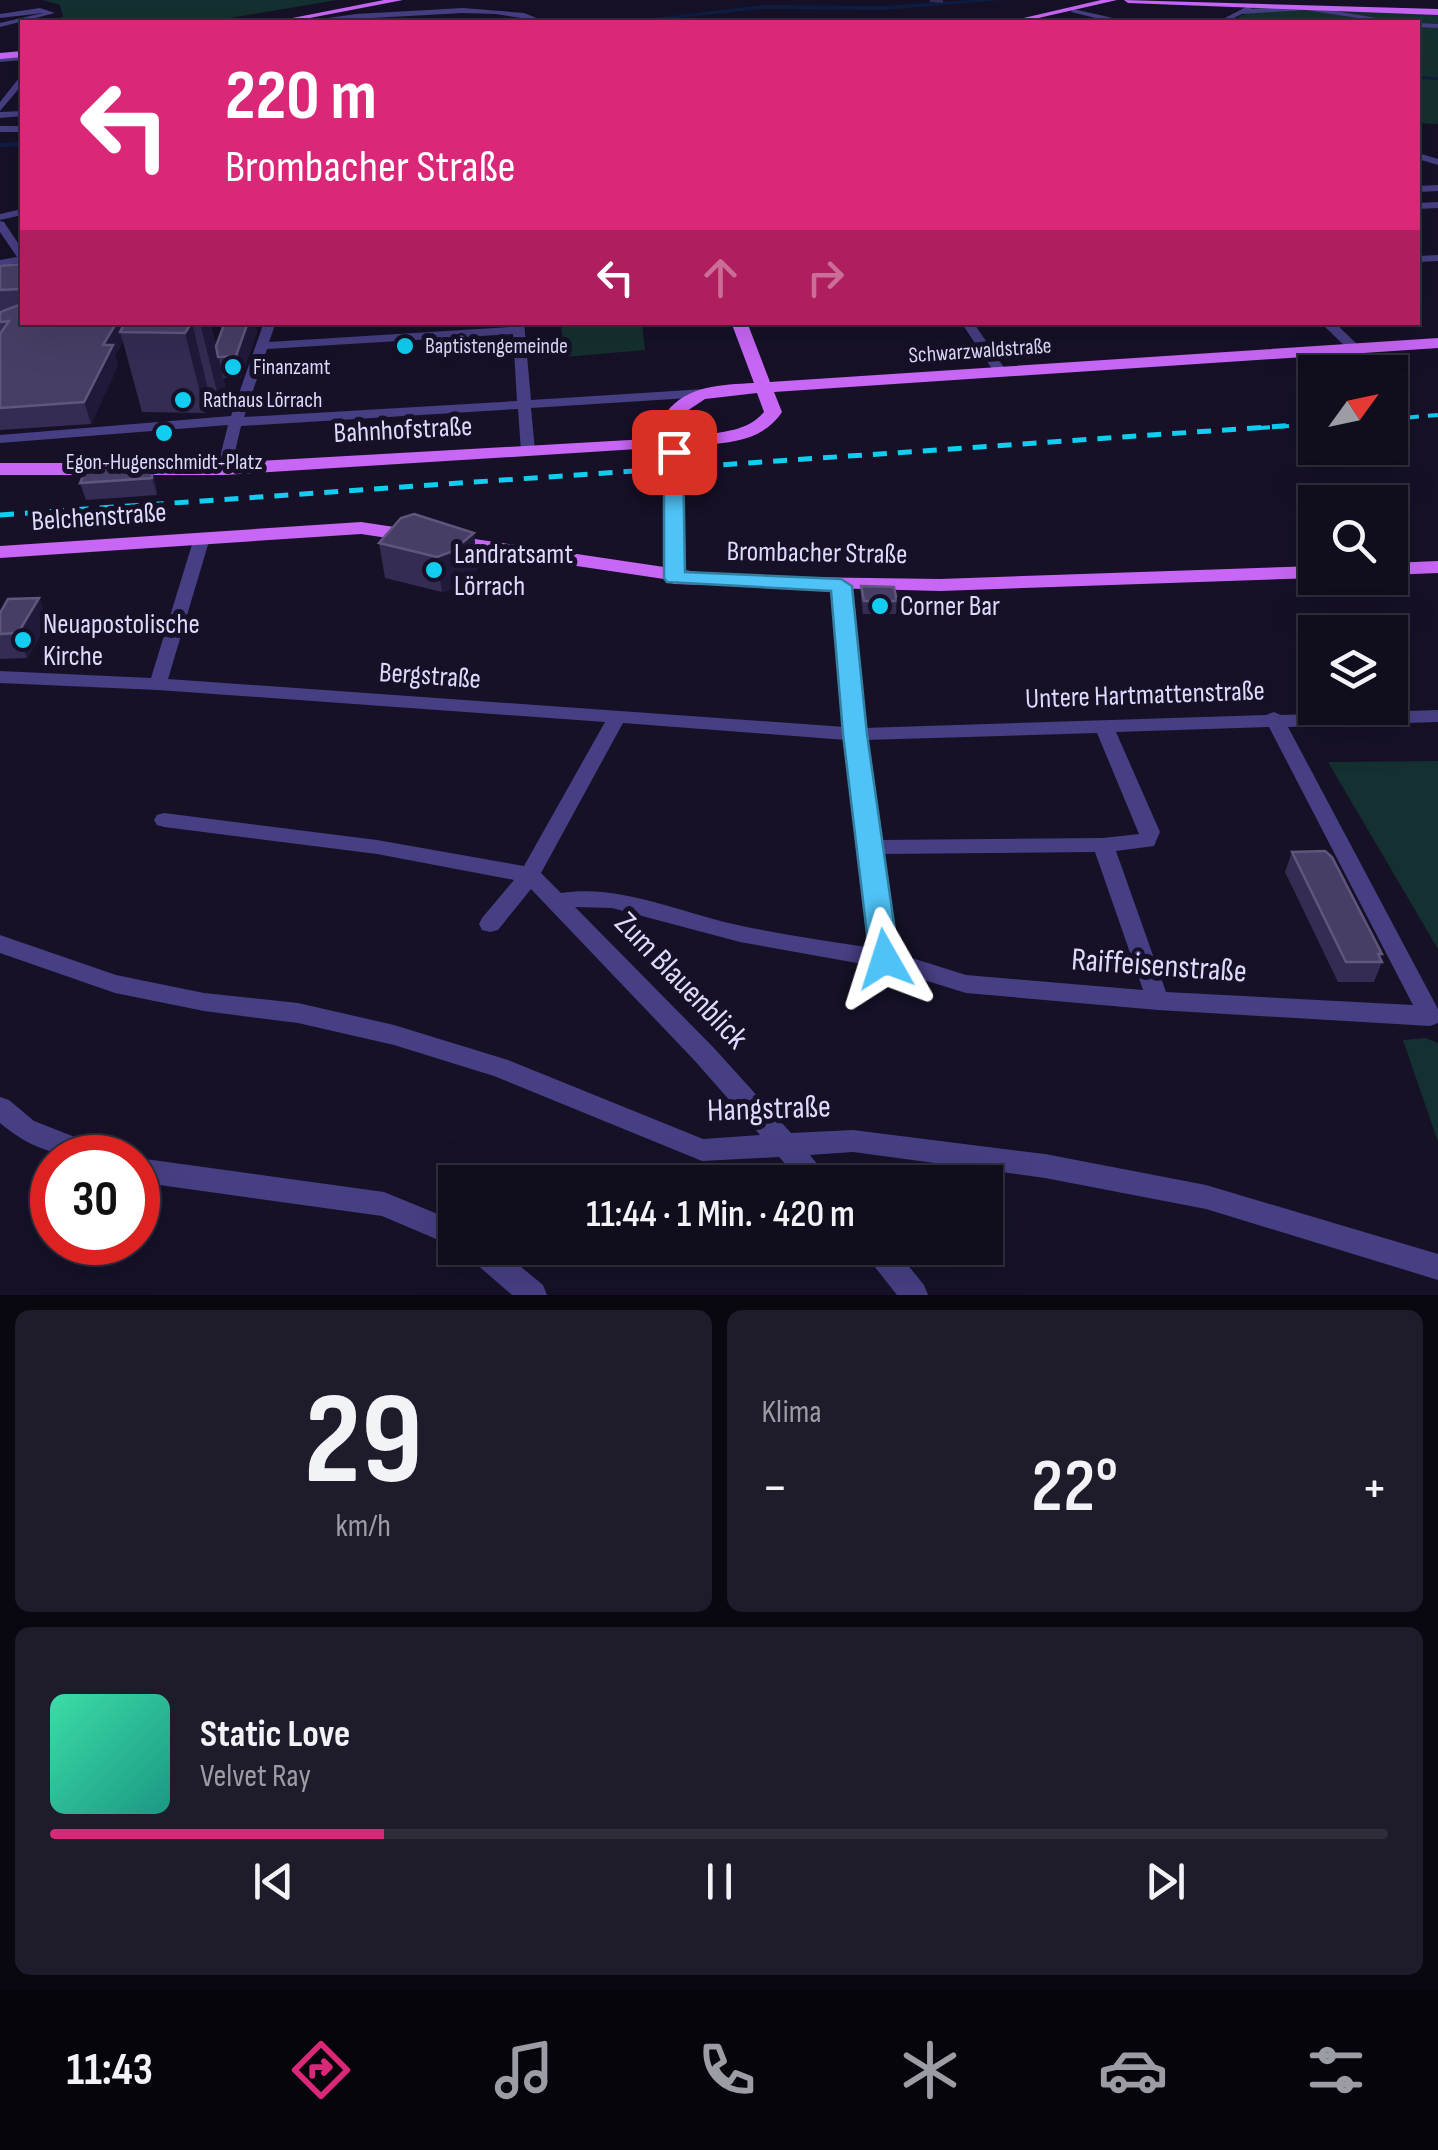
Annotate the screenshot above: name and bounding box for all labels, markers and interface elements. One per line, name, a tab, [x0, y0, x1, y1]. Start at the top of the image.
text: 220 m	[225, 55, 377, 139]
icon: left	[60, 60, 190, 190]
text: Brombacher Straße	[225, 140, 516, 195]
icon: left	[588, 250, 643, 305]
icon: ahead	[693, 250, 748, 305]
icon: right	[798, 250, 853, 305]
place label: Baptistengemeinde	[425, 333, 568, 360]
street label: Schwarzwaldstraße	[908, 333, 1052, 369]
marker: Baptistengemeinde	[394, 335, 416, 357]
place label: Finanzamt	[253, 354, 331, 381]
north arrow	[1298, 355, 1408, 465]
map controls	[1298, 355, 1408, 725]
marker: Finanzamt	[222, 356, 244, 378]
place label: Rathaus Lörrach	[203, 387, 323, 414]
marker: Rathaus Lörrach	[172, 389, 194, 411]
street label: Bahnhofstraße	[333, 410, 473, 450]
pin	[632, 410, 717, 495]
marker: Egon-Hugenschmidt-Platz	[153, 422, 175, 444]
icon: arrive	[647, 425, 702, 480]
place label: Egon-Hugenschmidt-Platz	[66, 449, 262, 476]
button: search	[1298, 485, 1408, 595]
street label: Belchenstraße	[30, 496, 168, 538]
street label: Brombacher Straße	[726, 535, 908, 571]
place label: Landratsamt Lörrach	[454, 538, 573, 603]
marker: Landratsamt Lörrach	[423, 559, 445, 581]
place label: Corner Bar	[900, 590, 1000, 623]
marker: Corner Bar	[869, 595, 891, 617]
place label: Neuapostolische Kirche	[43, 608, 200, 673]
button: layers	[1298, 615, 1408, 725]
marker: Neuapostolische Kirche	[12, 629, 34, 651]
street label: Bergstraße	[378, 656, 482, 696]
street label: Untere Hartmattenstraße	[1025, 674, 1265, 716]
street label: Zum Blauenblick	[606, 904, 756, 1058]
position arrow	[833, 907, 937, 1011]
street label: Raiffeisenstraße	[1070, 940, 1248, 992]
street label: Hangstraße	[707, 1087, 831, 1131]
speed limit sign: 30	[30, 1135, 160, 1265]
text: 11:44 · 1 Min. · 420 m	[586, 1192, 855, 1237]
text: 29	[304, 1364, 423, 1520]
text: Klima	[762, 1393, 822, 1432]
text: 22°	[1031, 1442, 1118, 1533]
text: −	[762, 1455, 788, 1522]
text: +	[1361, 1455, 1388, 1522]
text: km/h	[336, 1507, 391, 1546]
text: Static Love	[200, 1712, 350, 1757]
text: Velvet Ray	[200, 1757, 311, 1796]
icon: previous	[246, 1854, 301, 1909]
icon: pause	[692, 1854, 747, 1909]
icon: next	[1138, 1854, 1193, 1909]
icon: directions	[286, 2035, 356, 2105]
icon: music	[489, 2035, 559, 2105]
icon: phone	[692, 2035, 762, 2105]
icon: climate	[895, 2035, 965, 2105]
icon: car	[1098, 2035, 1168, 2105]
icon: filters	[1301, 2035, 1371, 2105]
text: 11:43	[67, 2043, 153, 2098]

